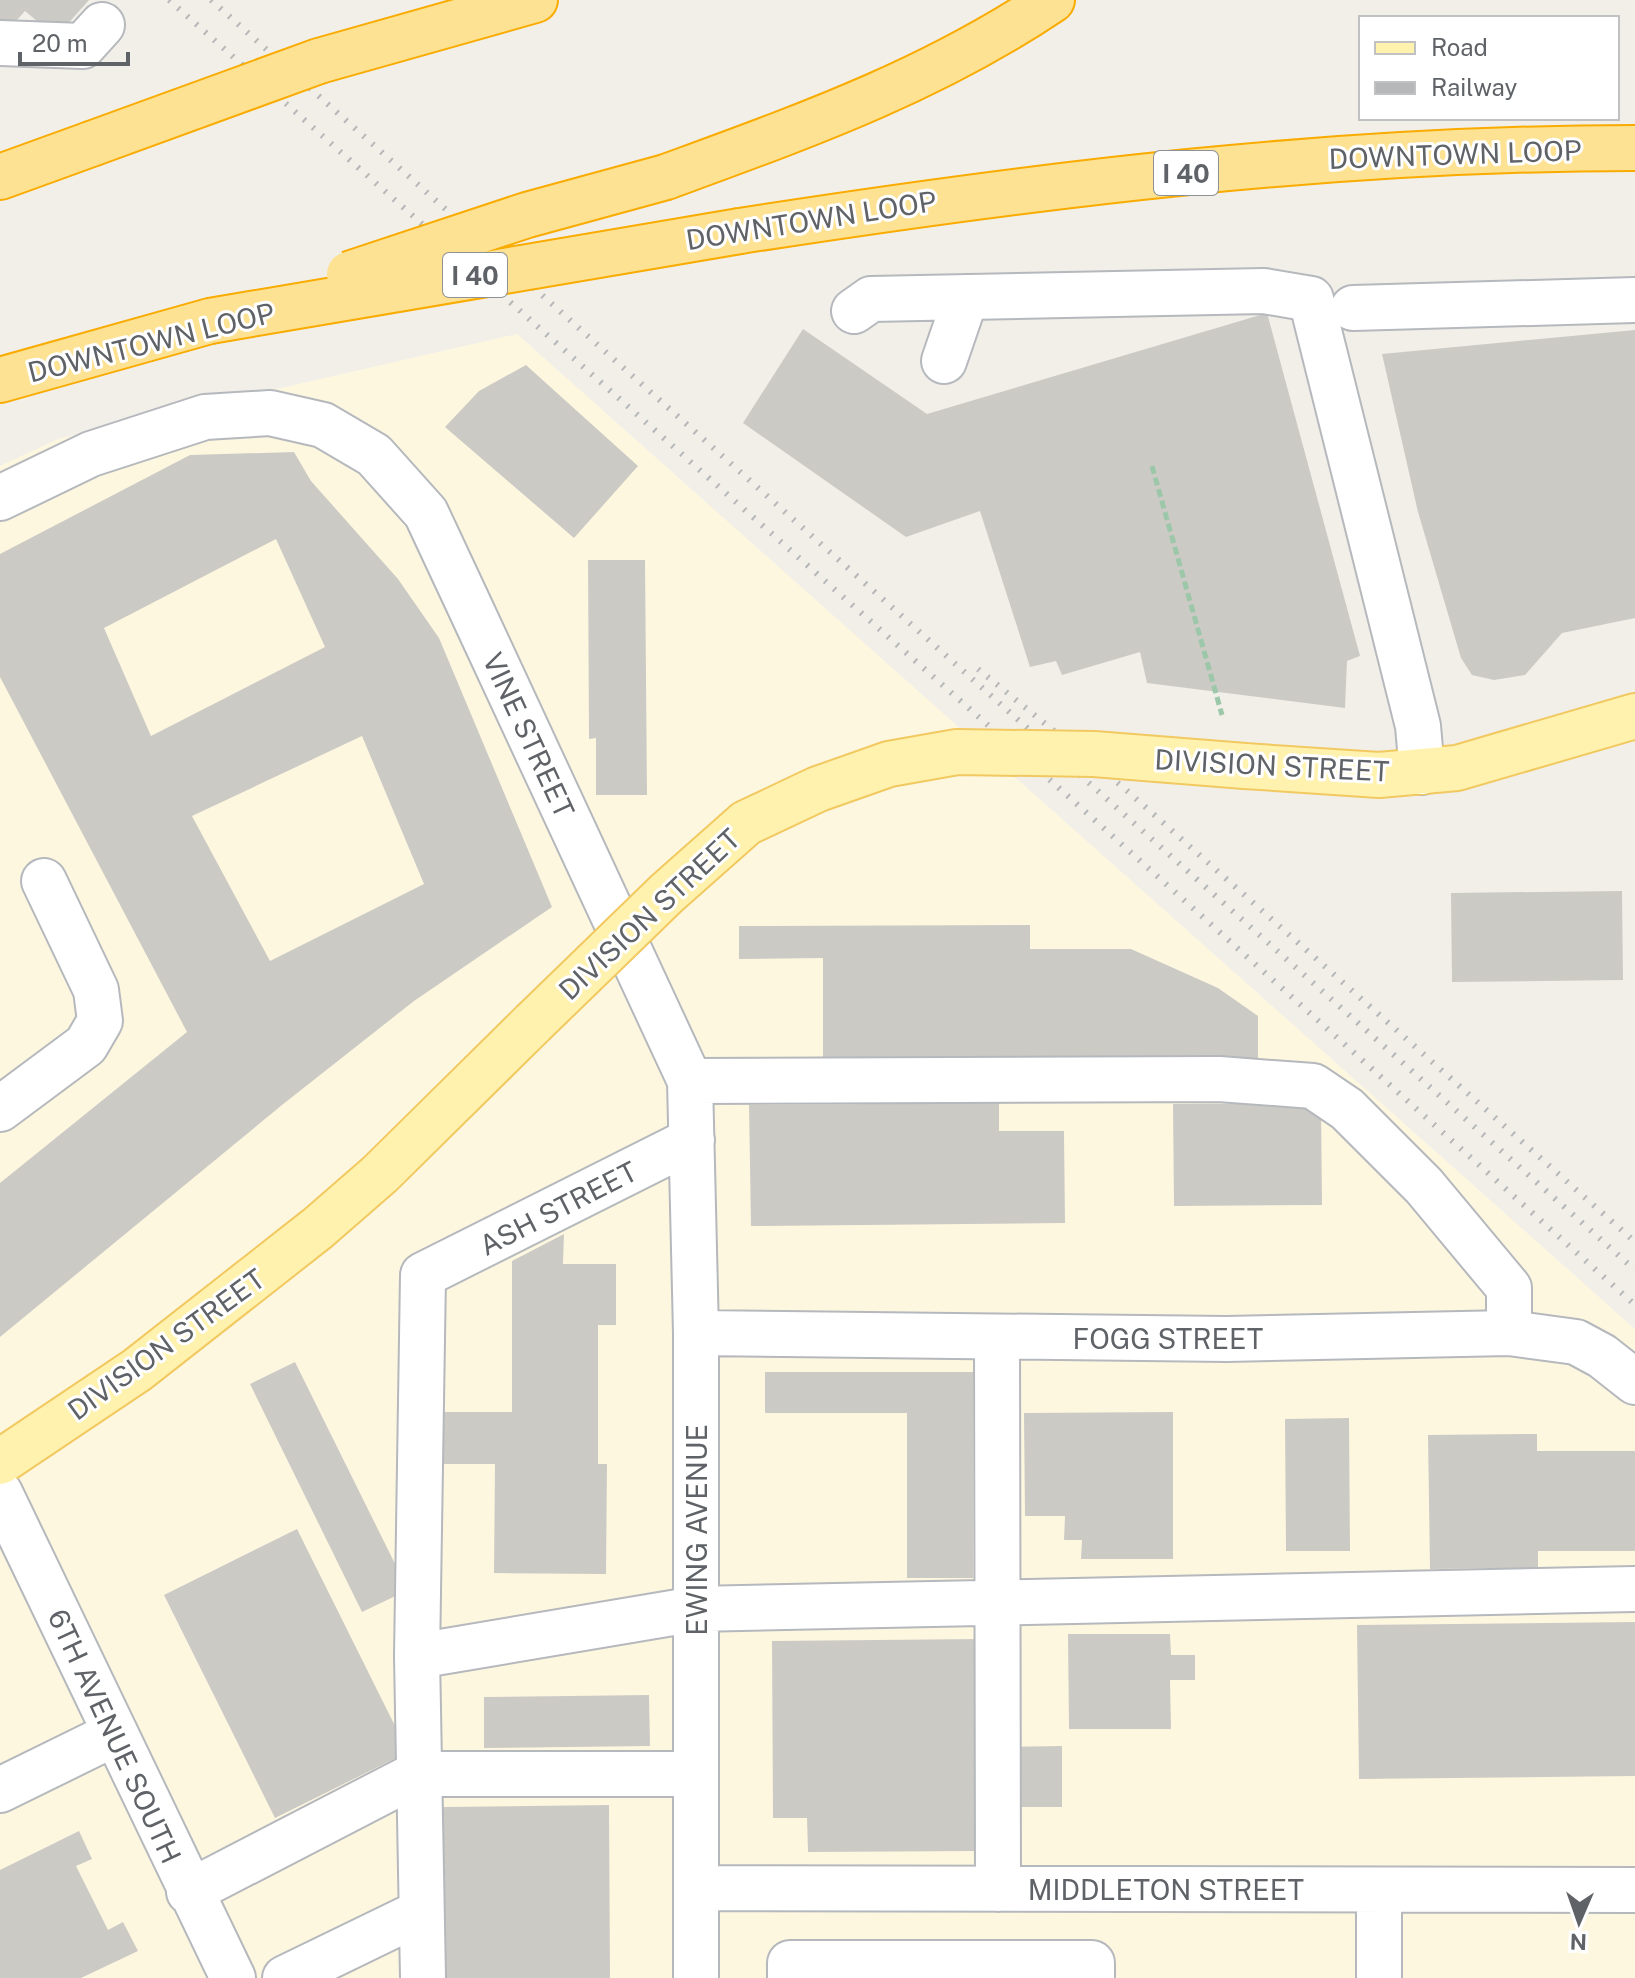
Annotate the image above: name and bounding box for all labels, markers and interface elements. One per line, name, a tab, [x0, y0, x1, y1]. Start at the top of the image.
scale bar	[20, 16, 128, 66]
legend	[1359, 16, 1619, 120]
text: 20 m	[32, 29, 88, 57]
text: Road	[1431, 33, 1488, 61]
text: Railway	[1431, 73, 1517, 101]
street label: DOWNTOWN LOOP	[1328, 133, 1582, 175]
road number: I 40	[1154, 151, 1218, 195]
street label: DOWNTOWN LOOP	[683, 184, 939, 256]
road number: I 40	[443, 253, 507, 297]
street label: DOWNTOWN LOOP	[24, 295, 278, 389]
street label: VINE STREET	[476, 647, 582, 823]
street label: DIVISION STREET	[1154, 742, 1390, 788]
street label: DIVISION STREET	[552, 822, 746, 1006]
street label: ASH STREET	[474, 1154, 642, 1262]
street label: DIVISION STREET	[61, 1262, 271, 1426]
street label: FOGG STREET	[1073, 1322, 1263, 1355]
street label: EWING AVENUE	[680, 1424, 713, 1636]
street label: 6TH AVENUE SOUTH	[42, 1604, 188, 1868]
street label: MIDDLETON STREET	[1028, 1873, 1304, 1906]
north arrow	[1539, 1882, 1619, 1962]
text: N	[1569, 1929, 1587, 1955]

